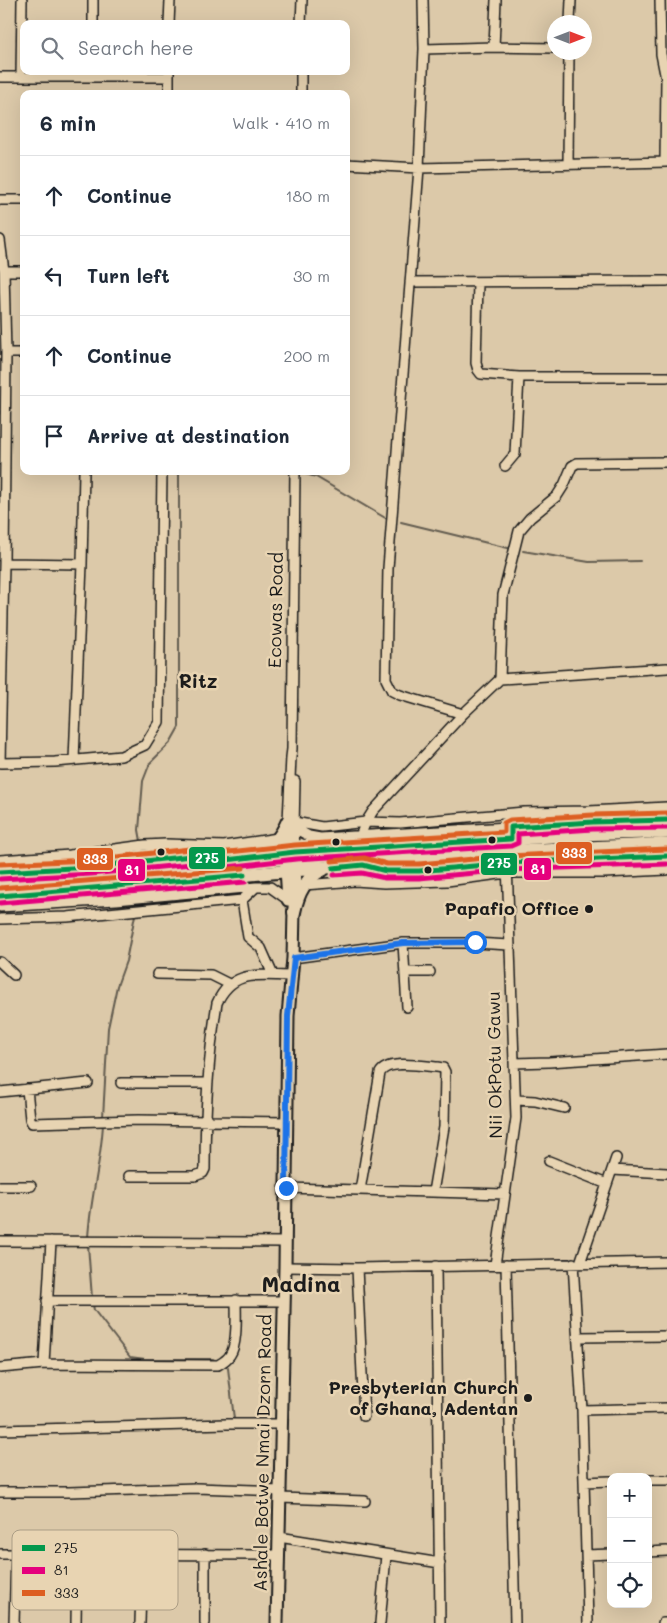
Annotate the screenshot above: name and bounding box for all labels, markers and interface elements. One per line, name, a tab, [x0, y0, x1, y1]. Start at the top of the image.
north arrow	[547, 15, 592, 60]
search box	[20, 20, 350, 75]
icon: search	[38, 34, 66, 62]
text: Search here	[78, 35, 194, 60]
text: 6 min	[40, 109, 96, 136]
text: Walk · 410 m	[232, 112, 330, 133]
icon: ahead	[40, 182, 68, 210]
text: Continue	[87, 183, 172, 208]
text: 180 m	[285, 185, 330, 206]
icon: left	[40, 262, 68, 290]
text: Turn left	[87, 263, 170, 288]
text: 30 m	[293, 265, 330, 286]
icon: ahead	[40, 342, 68, 370]
text: Continue	[87, 343, 172, 368]
text: 200 m	[283, 345, 330, 366]
icon: arrive	[40, 422, 68, 450]
text: Arrive at destination	[87, 423, 290, 448]
street label: Ecowas Road	[262, 552, 288, 668]
district label: Ritz	[179, 668, 218, 693]
unlabelled marker	[487, 835, 497, 845]
unlabelled marker	[331, 837, 341, 847]
line badge: 333	[555, 841, 593, 865]
text: 333	[561, 843, 587, 862]
line badge: 275	[188, 846, 226, 870]
line badge: 333	[76, 847, 114, 871]
unlabelled marker	[156, 847, 166, 857]
text: 275	[195, 848, 219, 867]
text: 333	[82, 849, 108, 868]
line badge: 275	[480, 852, 518, 876]
text: 275	[487, 853, 511, 872]
line badge: 81	[523, 857, 552, 881]
line badge: 81	[117, 858, 146, 882]
text: 81	[531, 859, 545, 878]
text: 81	[125, 860, 139, 879]
unlabelled marker	[423, 865, 433, 875]
place label: Papafio Office	[444, 896, 579, 920]
marker: Papafio Office	[583, 903, 595, 915]
route start	[464, 931, 487, 954]
street label: Nii OkPotu Gawu	[481, 991, 507, 1139]
route end	[275, 1177, 298, 1200]
district label: Madina	[262, 1269, 340, 1298]
street label: Ashale Botwe Nmai Dzorn Road	[248, 1314, 276, 1592]
place label: Presbyterian Church of Ghana, Adentan	[329, 1375, 518, 1420]
marker: Presbyterian Church of Ghana, Adentan	[522, 1392, 534, 1404]
map controls	[607, 1473, 652, 1608]
button: +	[607, 1473, 652, 1518]
button: −	[607, 1518, 652, 1563]
legend	[12, 1530, 178, 1610]
text: 275	[54, 1538, 78, 1557]
text: 81	[54, 1560, 69, 1579]
button: locate	[607, 1563, 652, 1608]
text: 333	[54, 1583, 79, 1602]

